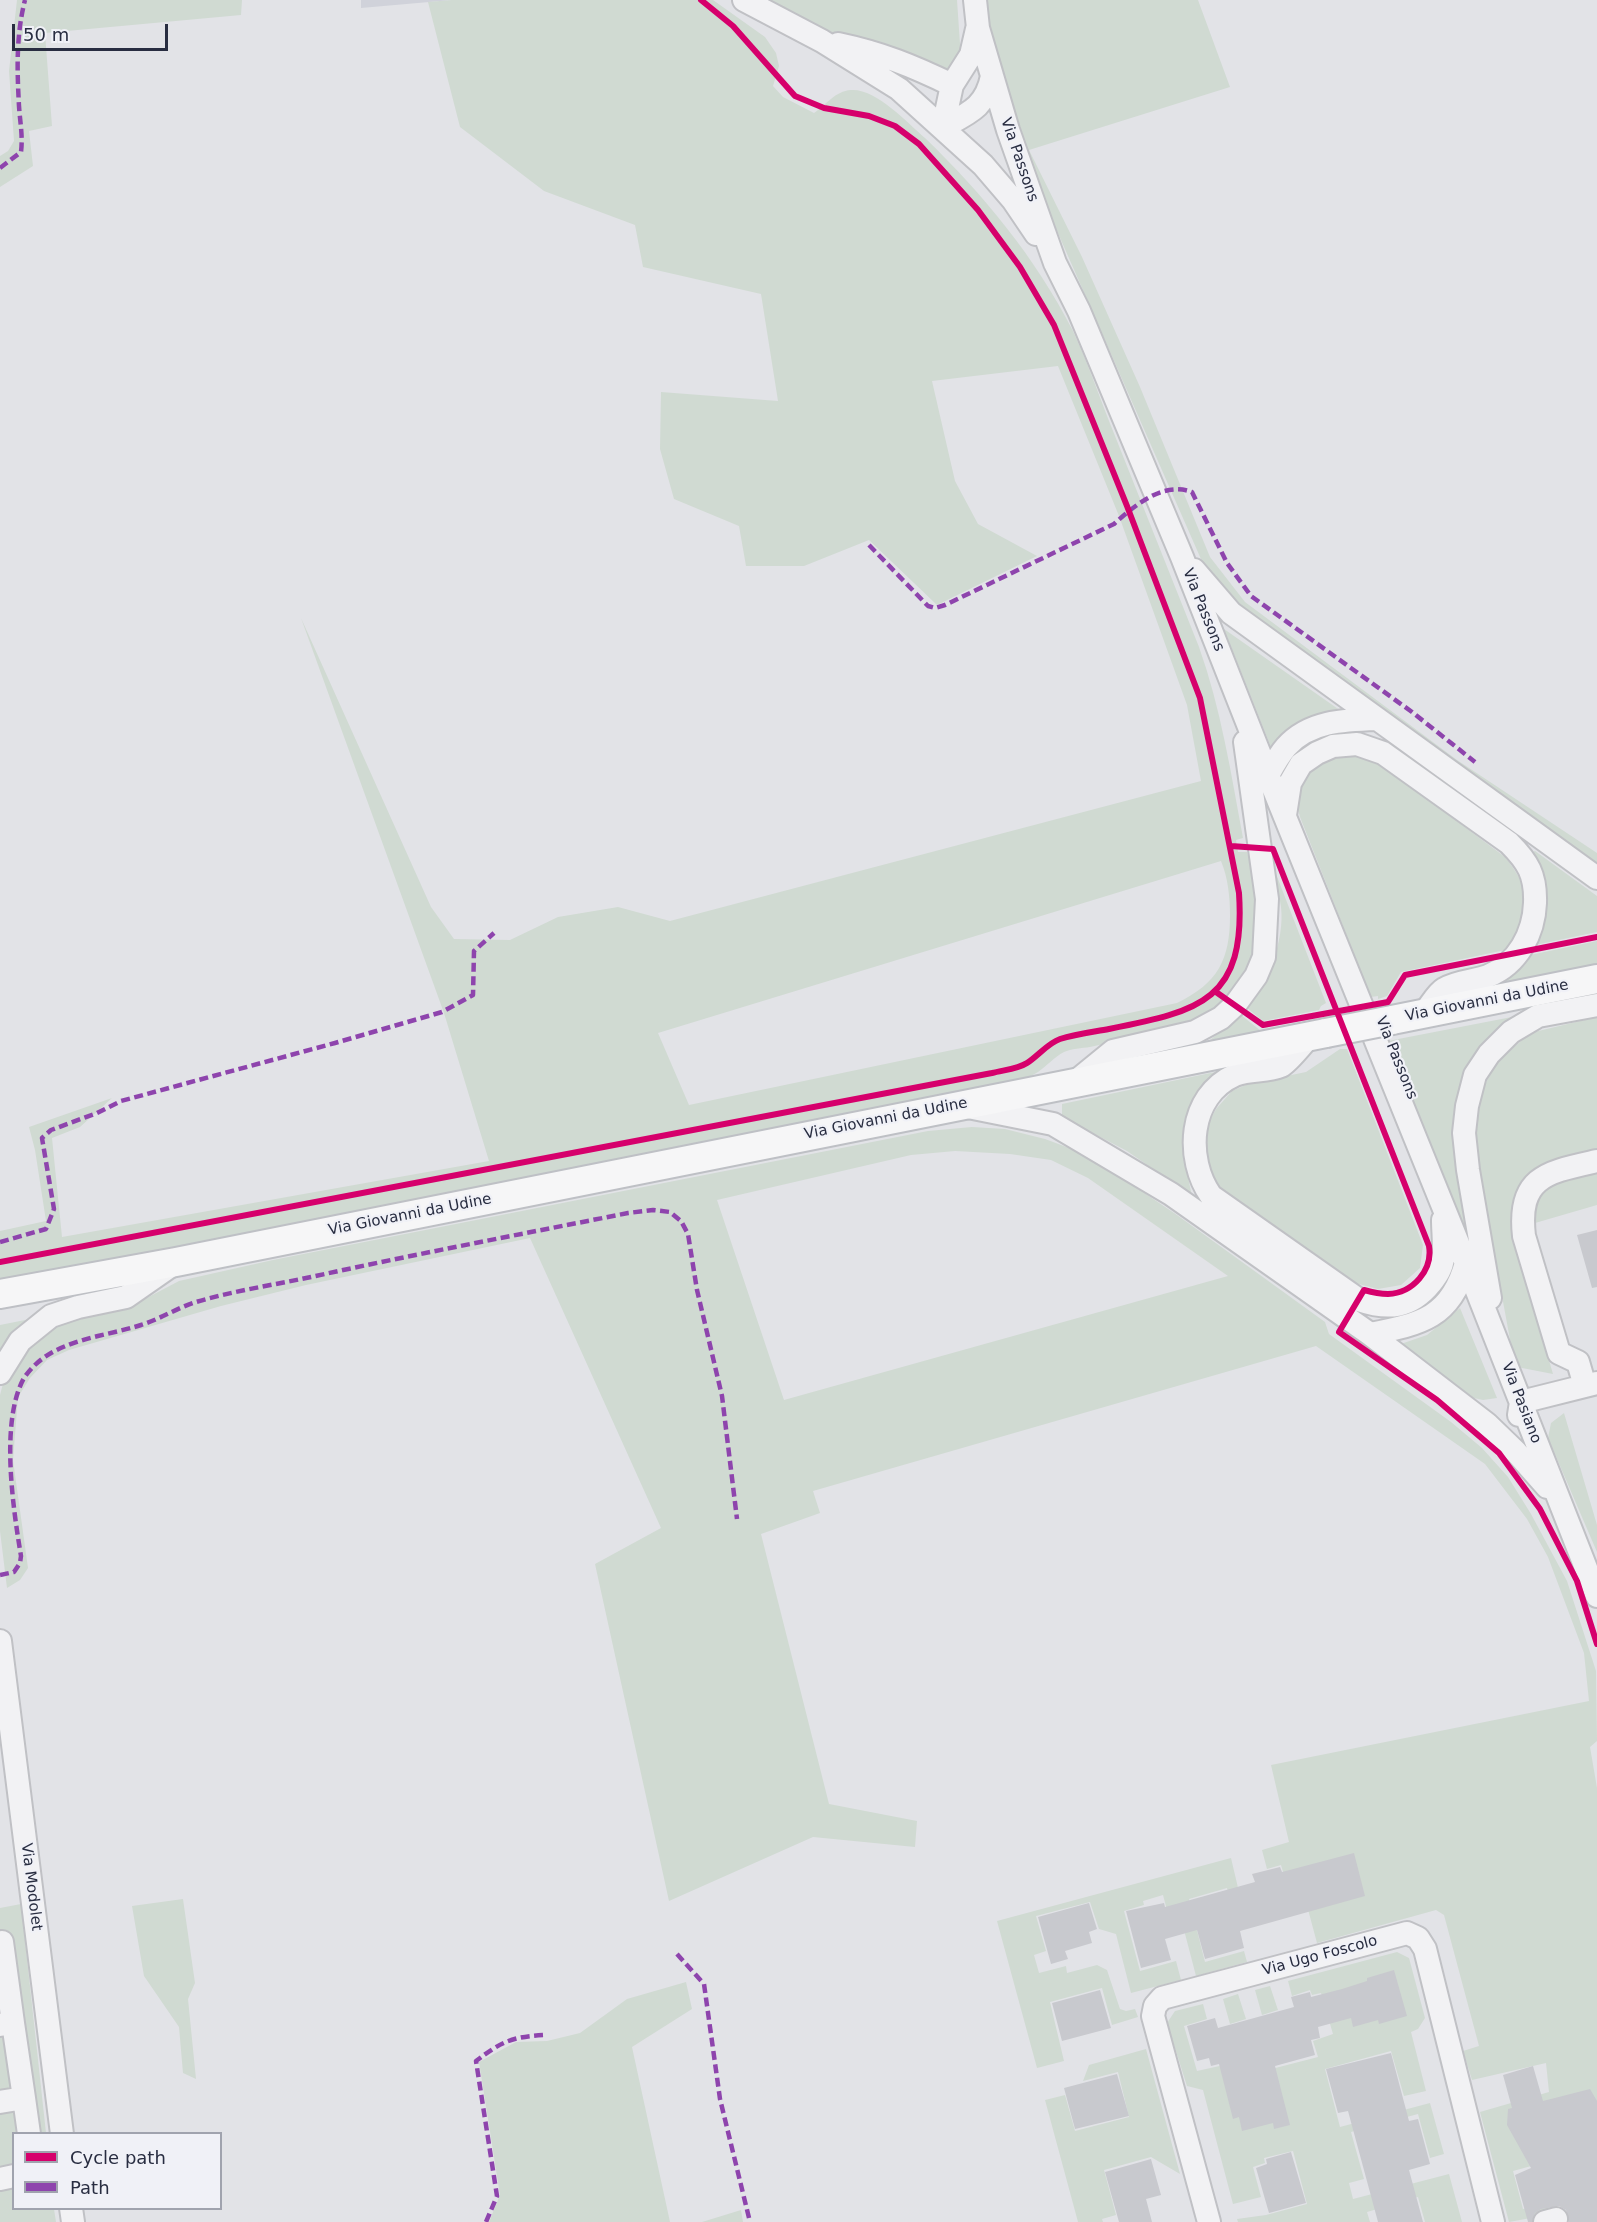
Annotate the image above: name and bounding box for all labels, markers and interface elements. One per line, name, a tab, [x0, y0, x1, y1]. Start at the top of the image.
scale bar	[15, 12, 171, 50]
text: 50 m	[23, 24, 69, 45]
street label: Via Passons	[996, 116, 1042, 204]
street label: Via Passons	[1178, 566, 1228, 654]
street label: Via Giovanni da Udine	[1404, 976, 1570, 1026]
street label: Via Passons	[1371, 1014, 1421, 1102]
street label: Via Giovanni da Udine	[803, 1094, 969, 1144]
street label: Via Giovanni da Udine	[327, 1190, 493, 1240]
street label: Via Pasiano	[1497, 1360, 1545, 1446]
street label: Via Modolet	[17, 1842, 45, 1932]
street label: Via Ugo Foscolo	[1261, 1932, 1379, 1980]
legend	[12, 2132, 222, 2210]
text: Cycle path	[70, 2147, 166, 2168]
text: Path	[70, 2177, 110, 2198]

